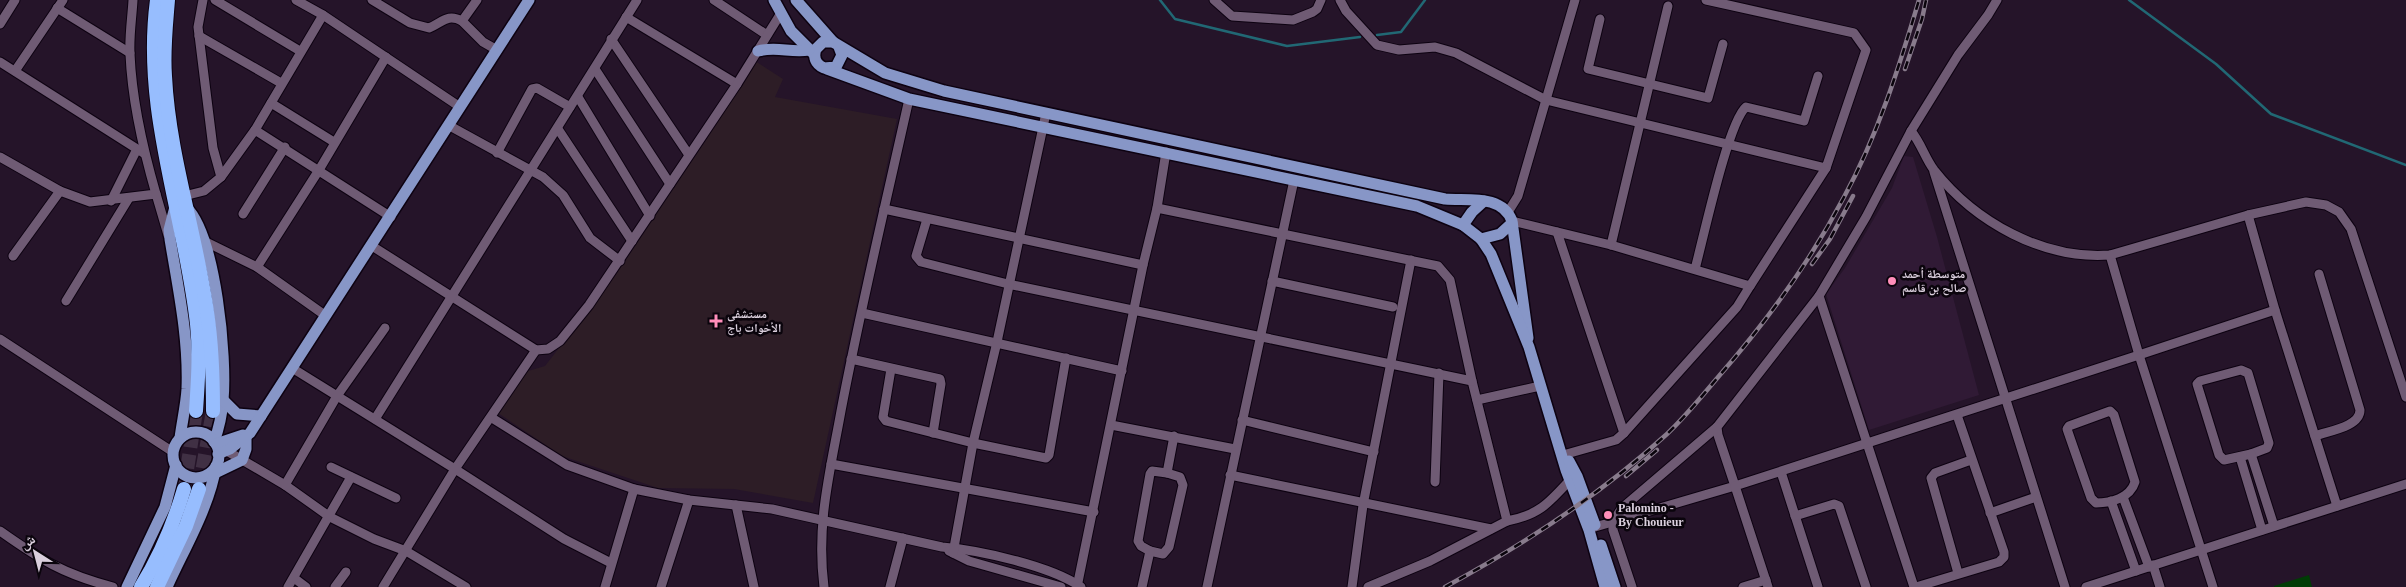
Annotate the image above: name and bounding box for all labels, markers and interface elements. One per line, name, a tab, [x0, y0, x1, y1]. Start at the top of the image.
place label: متوسطة أحمد صالح بن قاسم	[1902, 267, 1966, 296]
marker: متوسطة أحمد صالح بن قاسم	[1886, 275, 1898, 287]
place label: مستشفى الأخوات باج	[727, 307, 781, 336]
marker: مستشفى الأخوات باج	[709, 314, 723, 328]
place label: Palomino - By Chouieur	[1618, 501, 1684, 529]
marker: Palomino - By Chouieur	[1602, 509, 1614, 521]
north arrow	[10, 527, 60, 577]
text: ش	[17, 531, 39, 553]

